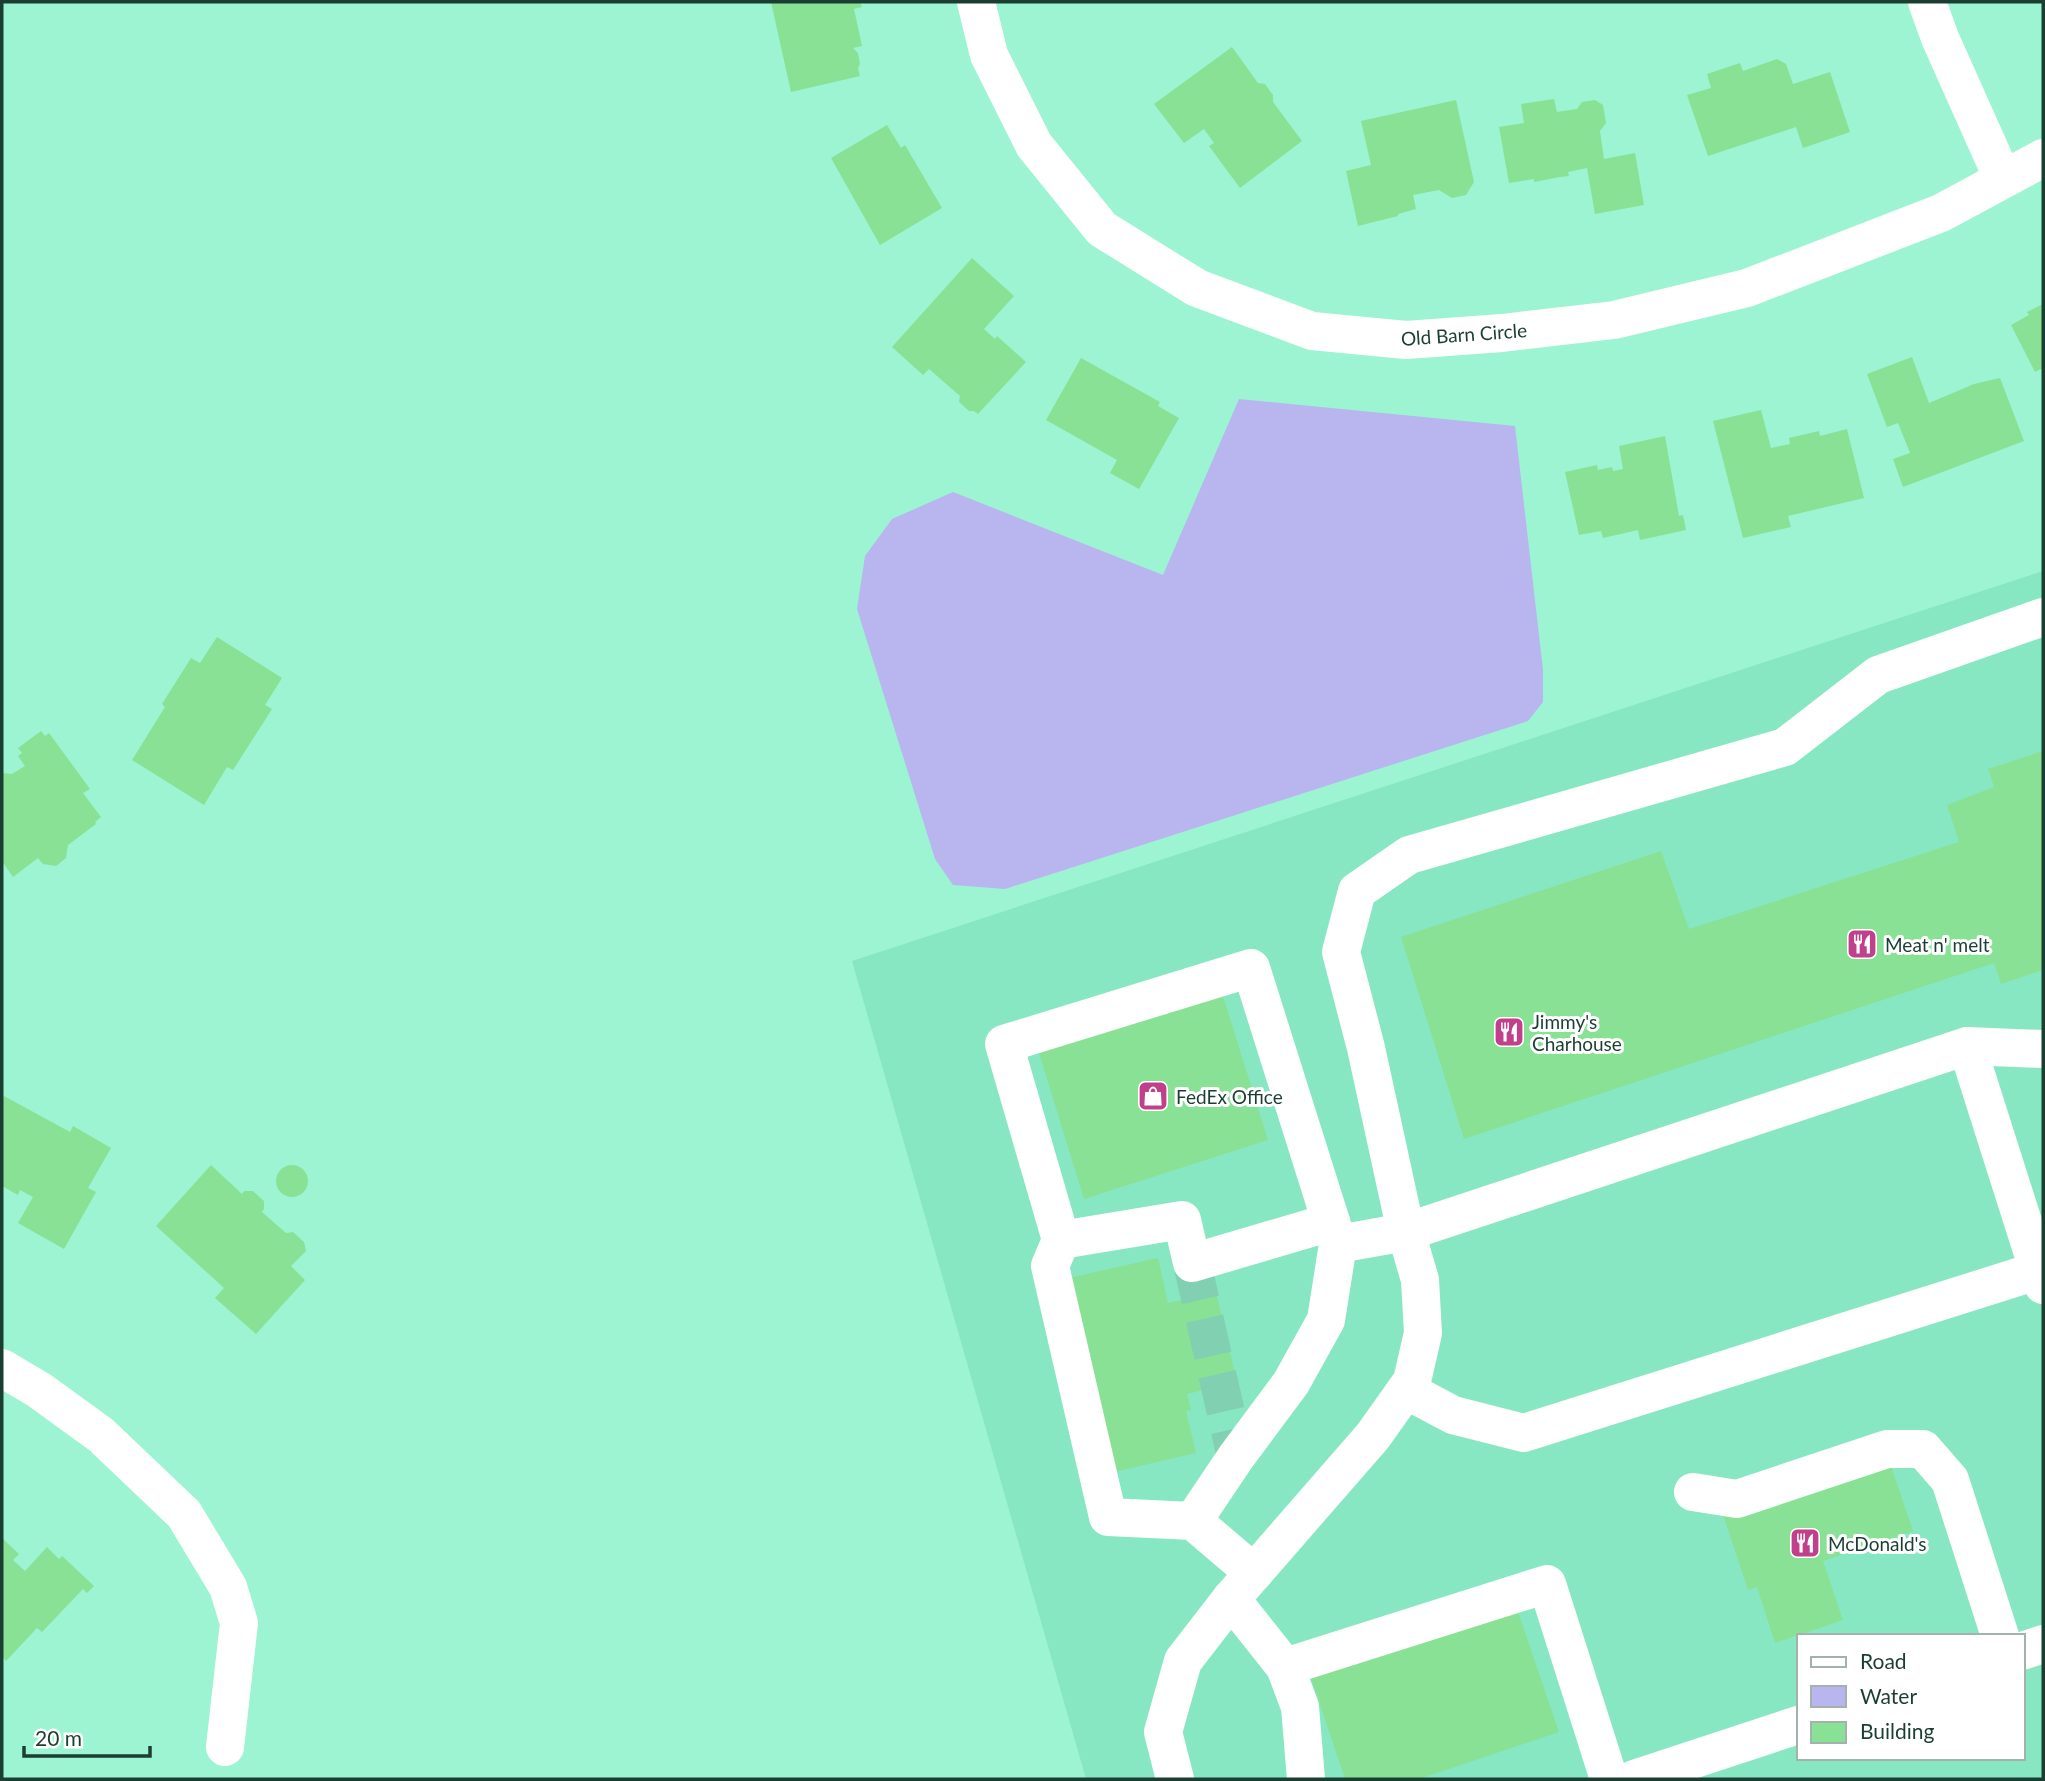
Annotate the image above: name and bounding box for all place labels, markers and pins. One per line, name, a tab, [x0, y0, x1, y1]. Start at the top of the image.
restaurant icon: Meat n' melt	[1845, 927, 1879, 961]
place label: Meat n' melt	[1885, 933, 1990, 956]
place label: Jimmy's Charhouse	[1532, 1010, 1622, 1055]
restaurant icon: Jimmy's Charhouse	[1492, 1015, 1526, 1049]
shop icon: FedEx Office	[1136, 1079, 1170, 1113]
place label: FedEx Office	[1176, 1085, 1283, 1108]
restaurant icon: McDonald's	[1788, 1526, 1822, 1560]
place label: McDonald's	[1828, 1532, 1927, 1555]

